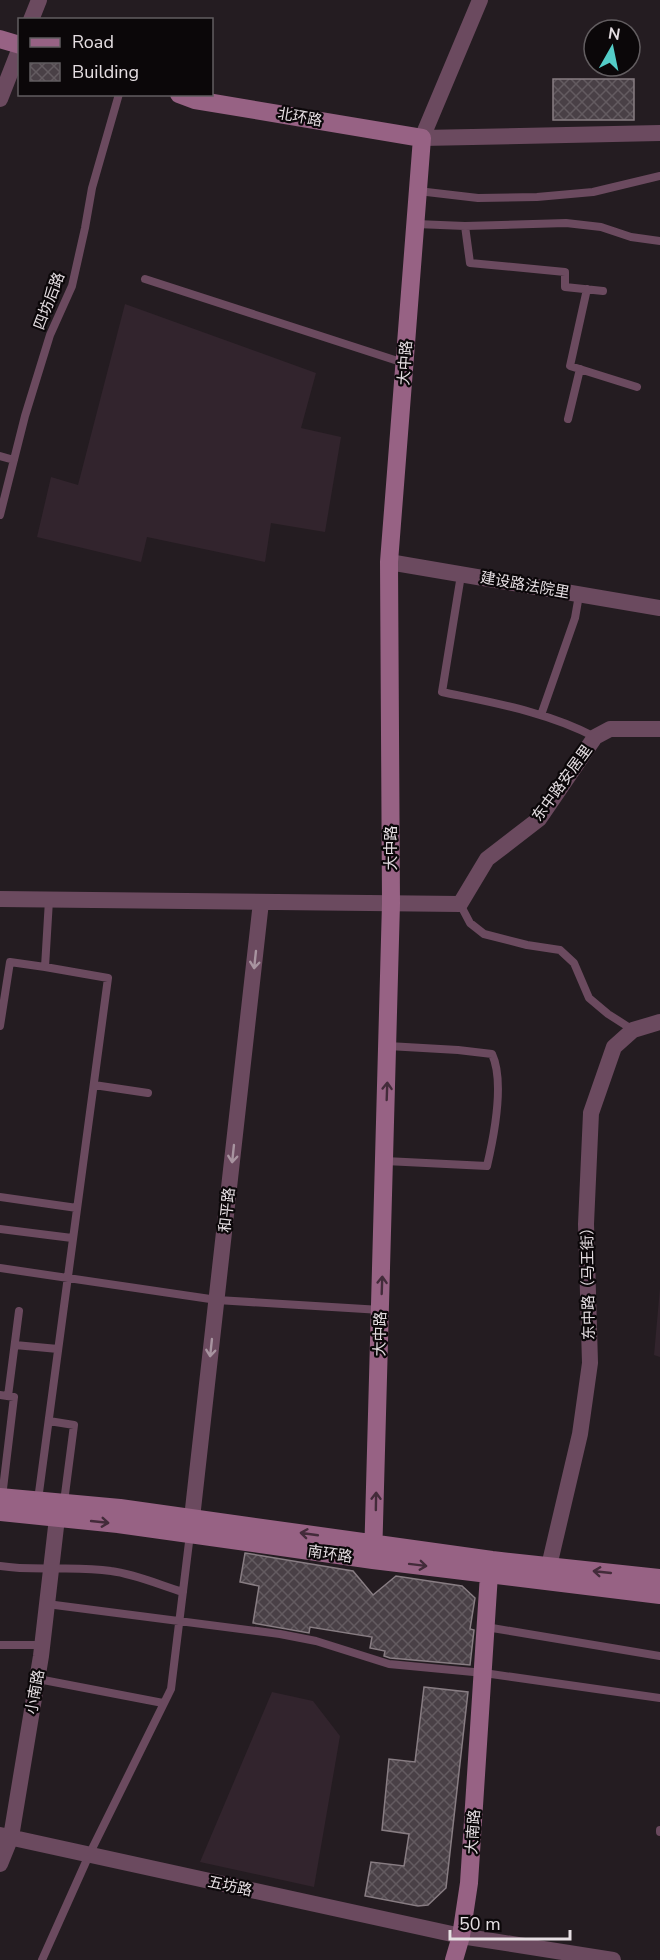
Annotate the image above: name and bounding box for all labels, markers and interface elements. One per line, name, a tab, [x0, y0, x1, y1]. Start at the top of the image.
legend	[18, 18, 213, 96]
north arrow	[582, 18, 642, 78]
text: N	[607, 22, 622, 46]
text: Road	[72, 30, 114, 54]
text: Building	[72, 60, 139, 84]
street label: 北环路	[276, 103, 324, 131]
street label: 四坊后路	[29, 269, 69, 333]
street label: 大中路	[393, 340, 417, 386]
street label: 建设路法院里	[479, 567, 571, 603]
street label: 东中路安居里	[527, 741, 597, 825]
street label: 大中路	[381, 825, 401, 871]
one-way arrow	[249, 950, 260, 970]
one-way arrow	[381, 1081, 392, 1101]
one-way arrow	[227, 1143, 238, 1163]
street label: 和平路	[215, 1187, 239, 1233]
street label: 东中路（马王街）	[577, 1220, 599, 1340]
one-way arrow	[376, 1276, 387, 1296]
street label: 大中路	[370, 1311, 390, 1357]
one-way arrow	[205, 1337, 216, 1357]
one-way arrow	[370, 1492, 382, 1512]
one-way arrow	[90, 1517, 109, 1528]
one-way arrow	[300, 1529, 320, 1540]
street label: 南环路	[306, 1541, 354, 1567]
one-way arrow	[408, 1560, 427, 1571]
one-way arrow	[592, 1566, 612, 1577]
street label: 小南路	[21, 1668, 49, 1716]
street label: 大南路	[461, 1809, 485, 1855]
street label: 五坊路	[206, 1872, 254, 1900]
scale bar	[450, 1903, 570, 1941]
text: 50 m	[459, 1912, 501, 1936]

